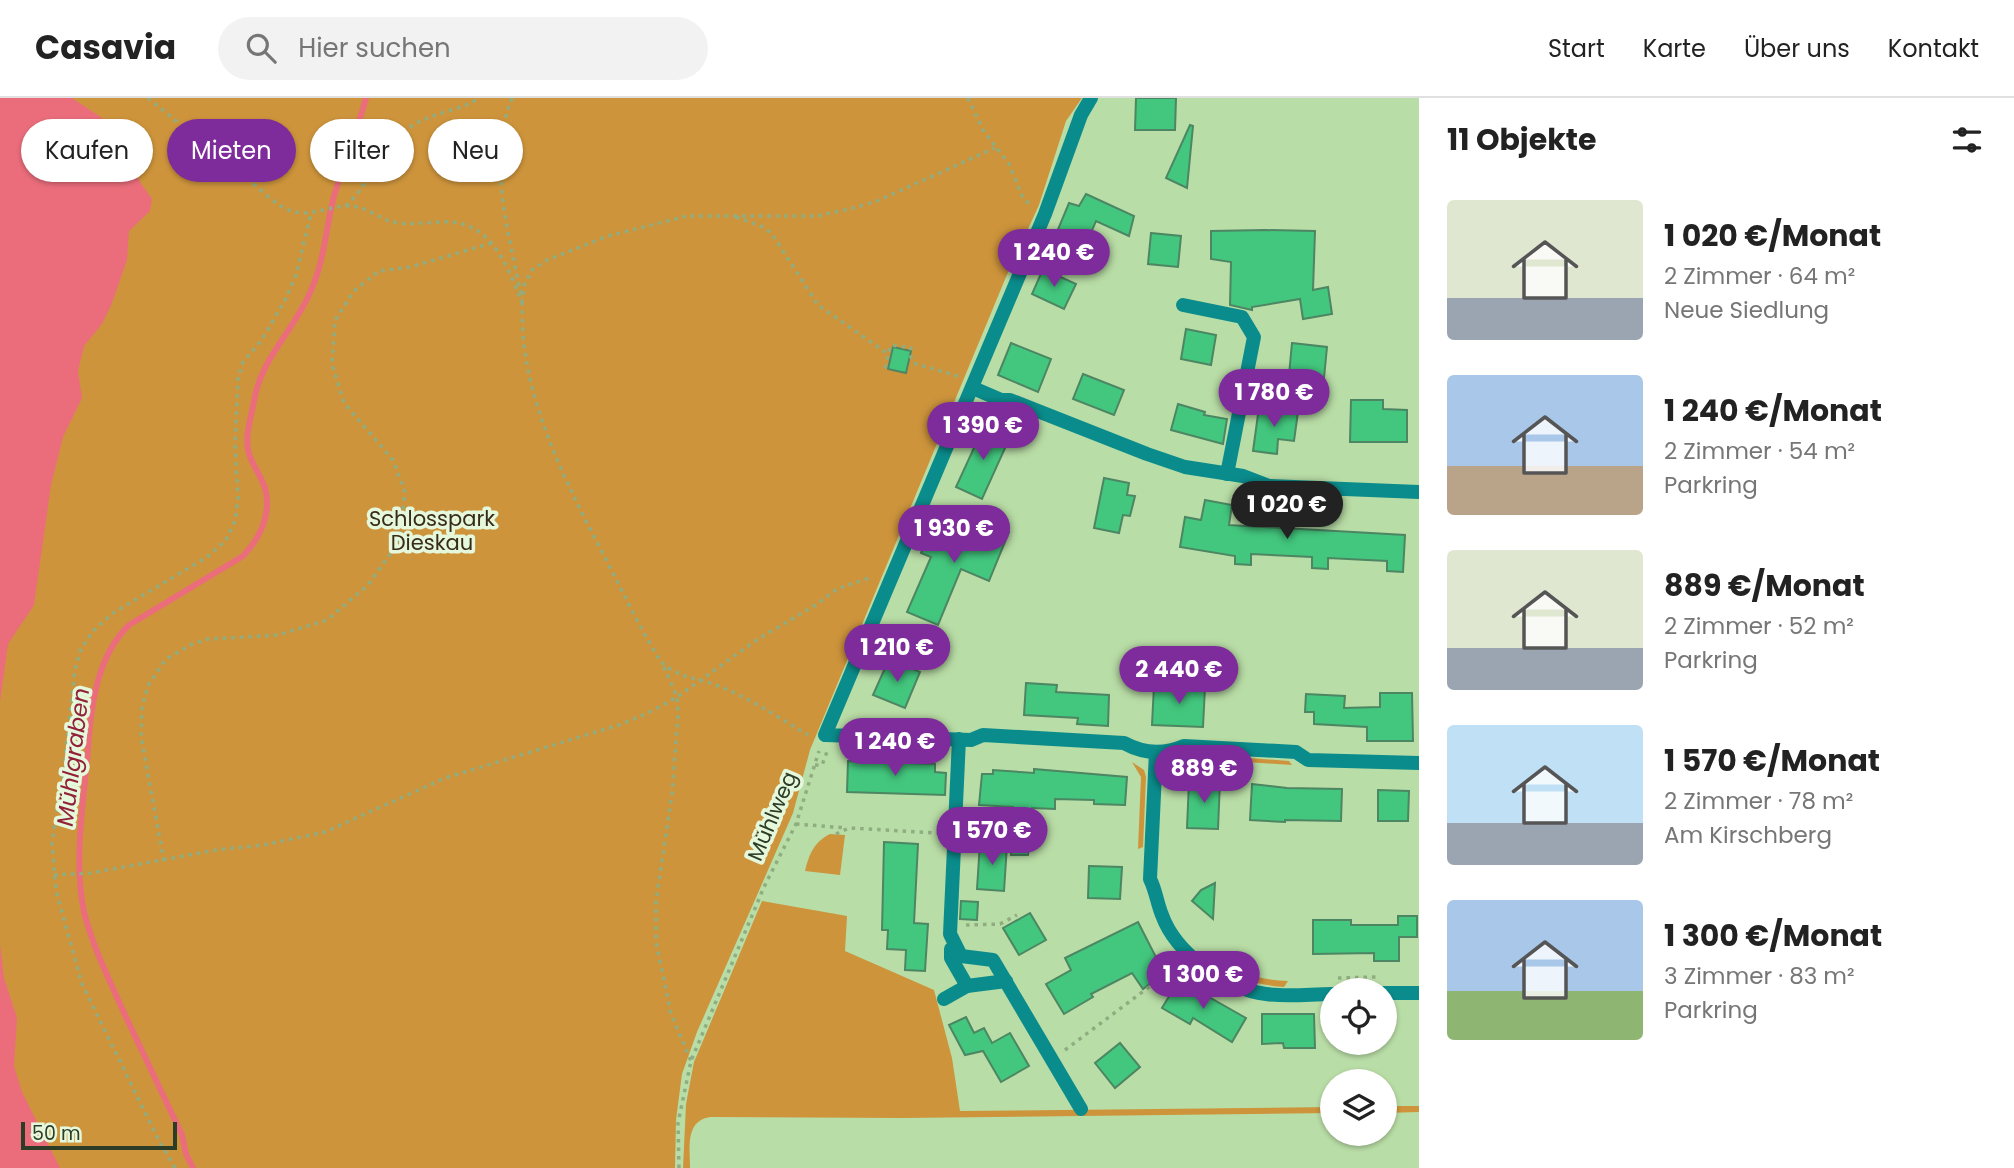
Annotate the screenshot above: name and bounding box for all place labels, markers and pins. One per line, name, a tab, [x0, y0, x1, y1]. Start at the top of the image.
pin: 1 240 €	[989, 230, 1119, 289]
pin: 1 780 €	[1209, 370, 1339, 429]
pin: 1 390 €	[918, 402, 1048, 462]
pin: 1 020 €	[1222, 482, 1352, 541]
pin: 1 930 €	[889, 505, 1019, 565]
pin: 1 210 €	[832, 624, 962, 684]
pin: 2 440 €	[1114, 646, 1244, 706]
pin: 1 240 €	[830, 718, 960, 778]
pin: 889 €	[1155, 746, 1253, 805]
pin: 1 570 €	[927, 808, 1057, 867]
pin: 1 300 €	[1138, 951, 1268, 1011]

